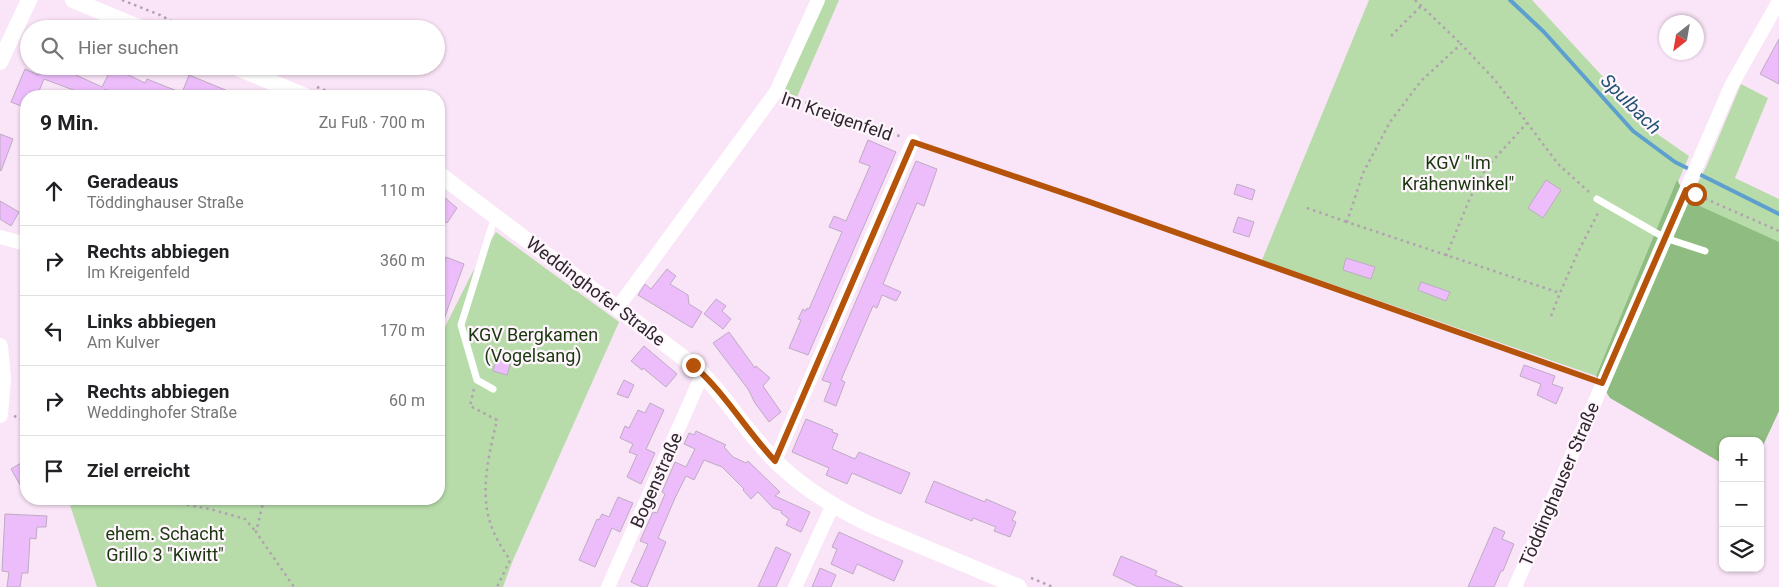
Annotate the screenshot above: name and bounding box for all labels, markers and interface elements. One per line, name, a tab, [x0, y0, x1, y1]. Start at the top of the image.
north arrow	[1659, 15, 1704, 60]
search box	[20, 20, 445, 75]
icon: search	[38, 34, 66, 62]
text: Hier suchen	[78, 36, 179, 59]
water label: Spulbach	[1596, 69, 1666, 139]
street label: Im Kreigenfeld	[779, 87, 895, 145]
text: 9 Min.	[40, 111, 99, 135]
text: Zu Fuß · 700 m	[319, 113, 425, 132]
park label: KGV "Im Krähenwinkel"	[1402, 152, 1514, 194]
text: Geradeaus	[87, 170, 179, 193]
icon: ahead	[40, 177, 68, 205]
text: 110 m	[380, 181, 425, 200]
route start	[1684, 183, 1707, 206]
text: Töddinghauser Straße	[87, 193, 244, 212]
street label: Weddinghofer Straße	[522, 232, 670, 350]
text: Rechts abbiegen	[87, 240, 229, 263]
icon: right	[40, 247, 68, 275]
text: 360 m	[380, 251, 425, 270]
text: Im Kreigenfeld	[87, 263, 190, 282]
text: Links abbiegen	[87, 310, 216, 333]
icon: left	[40, 317, 68, 345]
text: 170 m	[380, 321, 425, 340]
park label: KGV Bergkamen (Vogelsang)	[468, 324, 598, 367]
text: Am Kulver	[87, 333, 160, 352]
route end	[682, 354, 705, 377]
text: Rechts abbiegen	[87, 380, 229, 403]
icon: right	[40, 387, 68, 415]
text: 60 m	[389, 391, 425, 410]
street label: Töddinghauser Straße	[1515, 399, 1603, 569]
text: Weddinghofer Straße	[87, 403, 237, 422]
street label: Bogenstraße	[626, 429, 686, 531]
map controls	[1719, 437, 1764, 572]
button: +	[1719, 437, 1764, 482]
icon: arrive	[40, 457, 68, 485]
text: Ziel erreicht	[87, 459, 190, 482]
button: −	[1719, 482, 1764, 527]
park label: ehem. Schacht Grillo 3 "Kiwitt"	[105, 523, 225, 565]
button: layers	[1719, 527, 1764, 572]

